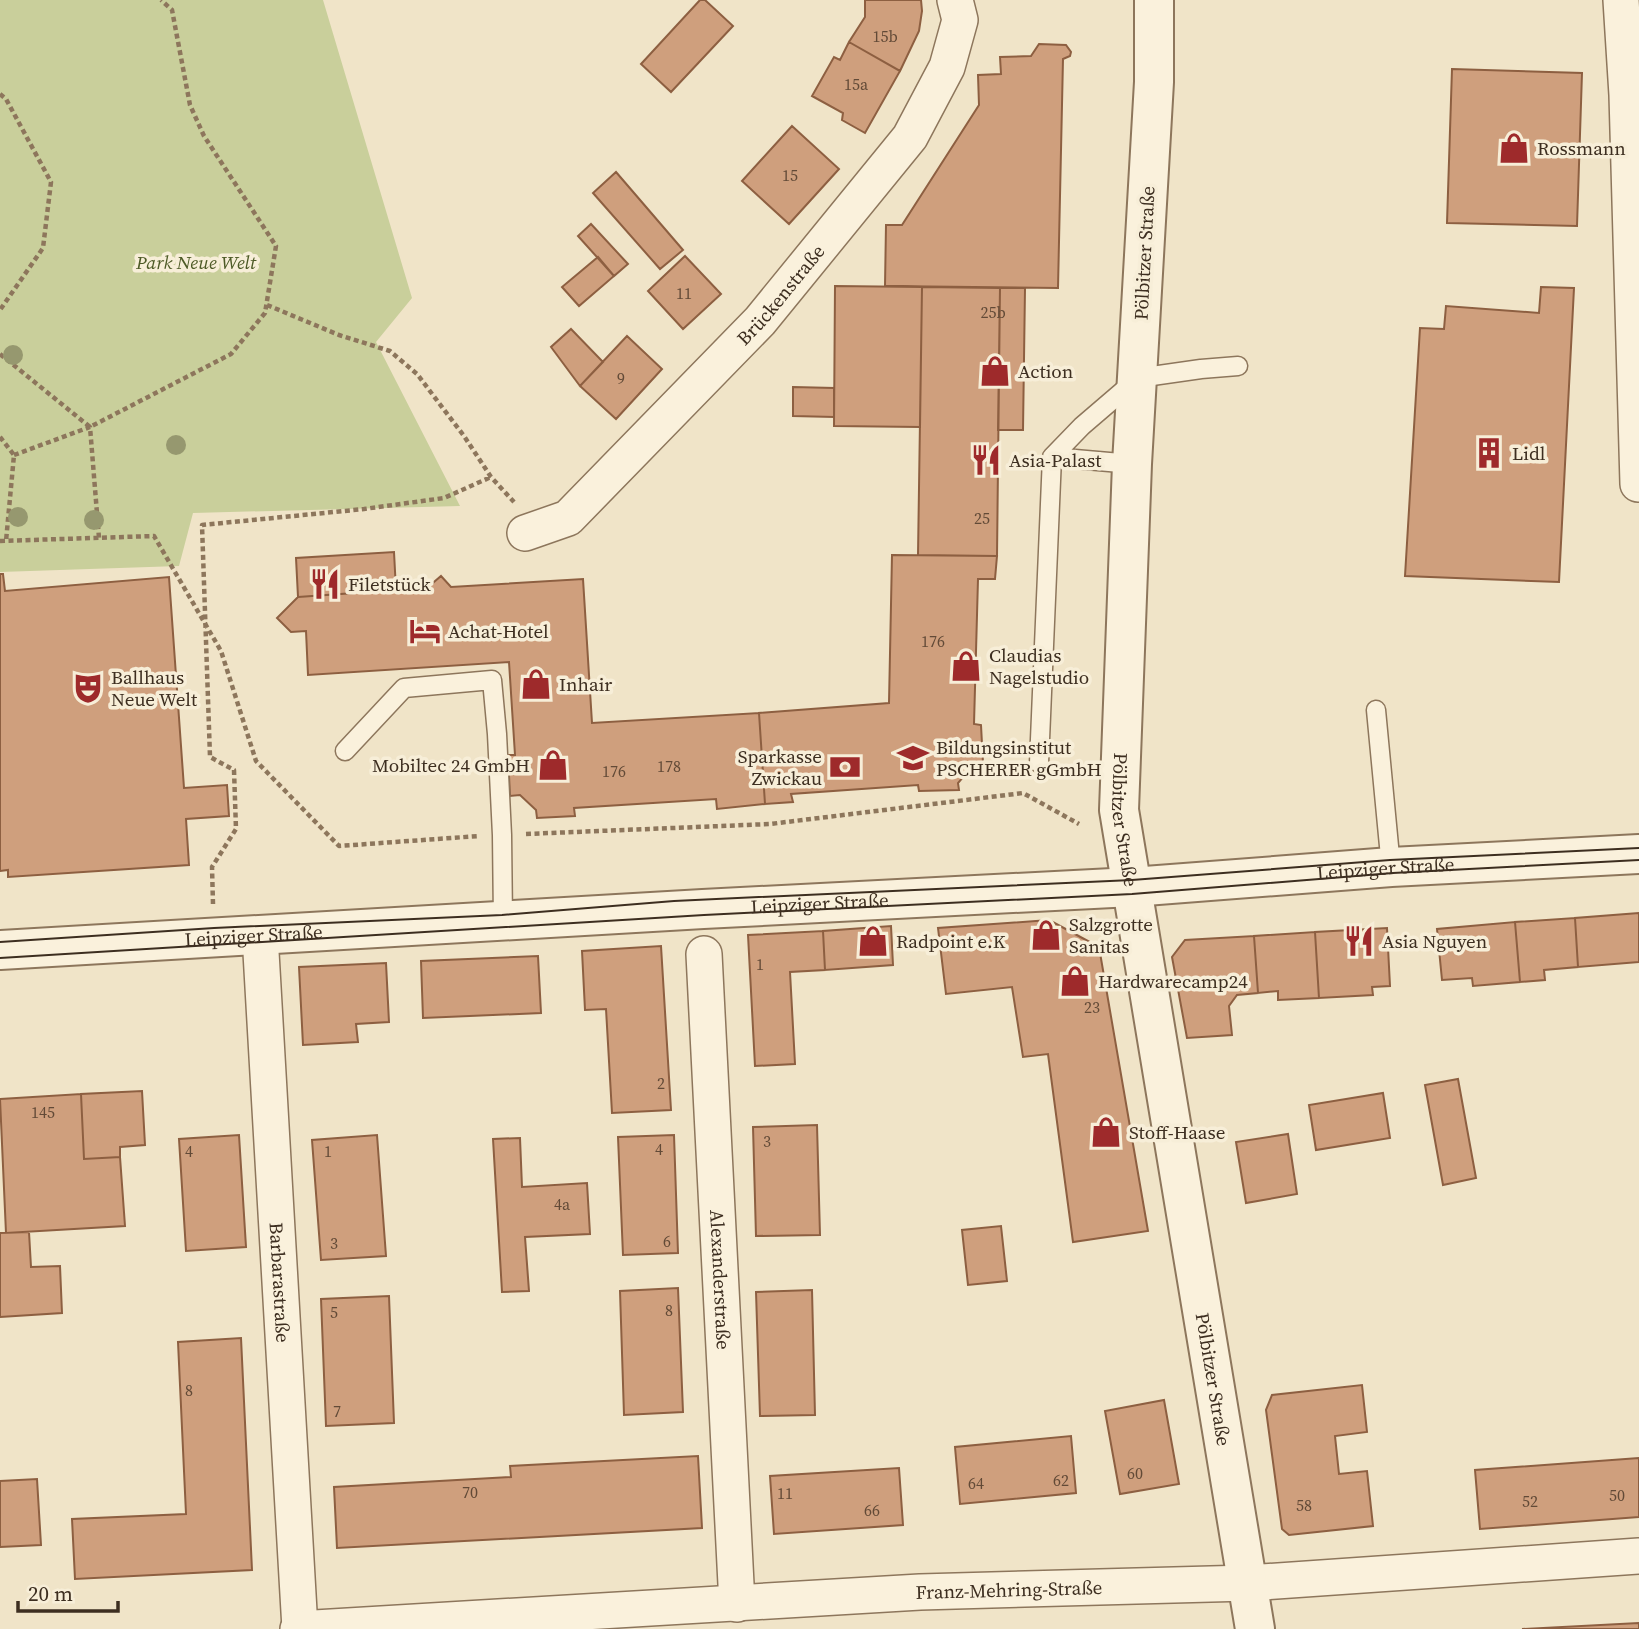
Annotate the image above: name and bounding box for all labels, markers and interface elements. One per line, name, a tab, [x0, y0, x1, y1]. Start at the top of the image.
house number: 15b	[872, 25, 898, 47]
house number: 15a	[844, 73, 869, 95]
shop icon: Rossmann	[1497, 131, 1531, 165]
place label: Rossmann	[1537, 135, 1626, 161]
house number: 15	[782, 164, 798, 186]
street label: Pölbitzer Straße	[1127, 185, 1161, 321]
street label: Brückenstraße	[731, 239, 830, 351]
park label: Park Neue Welt	[135, 249, 257, 275]
house number: 11	[676, 282, 692, 304]
house number: 25b	[980, 301, 1006, 323]
shop icon: Action	[978, 354, 1012, 388]
place label: Action	[1018, 358, 1073, 384]
house number: 9	[617, 367, 625, 389]
building icon: Lidl	[1472, 436, 1506, 470]
place label: Lidl	[1512, 440, 1546, 466]
restaurant icon: Asia-Palast	[969, 443, 1003, 477]
place label: Asia-Palast	[1009, 447, 1102, 473]
house number: 25	[974, 507, 990, 529]
restaurant icon: Filetstück	[308, 567, 342, 601]
place label: Filetstück	[348, 571, 431, 597]
hotel icon: Achat-Hotel	[408, 614, 442, 648]
place label: Achat-Hotel	[448, 618, 549, 644]
house number: 176	[921, 630, 945, 652]
place label: Claudias Nagelstudio	[989, 642, 1089, 690]
shop icon: Claudias Nagelstudio	[949, 649, 983, 683]
place label: Ballhaus Neue Welt	[111, 664, 198, 712]
shop icon: Inhair	[519, 667, 553, 701]
theatre icon: Ballhaus Neue Welt	[71, 671, 105, 705]
place label: Inhair	[559, 671, 612, 697]
place label: Bildungsinstitut PSCHERER gGmbH	[936, 734, 1102, 782]
school or university icon: Bildungsinstitut PSCHERER gGmbH	[896, 741, 930, 775]
place label: Sparkasse Zwickau	[738, 743, 822, 791]
shop icon: Mobiltec 24 GmbH	[536, 748, 570, 782]
bank icon: Sparkasse Zwickau	[828, 750, 862, 784]
place label: Mobiltec 24 GmbH	[372, 752, 530, 778]
street label: Pölbitzer Straße	[1106, 752, 1145, 889]
house number: 178	[657, 755, 681, 777]
house number: 176	[602, 760, 626, 782]
street label: Leipziger Straße	[1316, 851, 1455, 886]
street label: Leipziger Straße	[750, 887, 889, 920]
place label: Salzgrotte Sanitas	[1069, 911, 1153, 959]
street label: Leipziger Straße	[184, 918, 323, 952]
shop icon: Salzgrotte Sanitas	[1029, 918, 1063, 952]
shop icon: Radpoint e.K	[856, 924, 890, 958]
restaurant icon: Asia Nguyen	[1342, 924, 1376, 958]
place label: Radpoint e.K	[896, 928, 1006, 954]
place label: Asia Nguyen	[1382, 928, 1487, 954]
house number: 1	[756, 953, 764, 975]
shop icon: Hardwarecamp24	[1058, 964, 1092, 998]
place label: Hardwarecamp24	[1098, 968, 1248, 994]
house number: 23	[1084, 996, 1100, 1018]
house number: 2	[657, 1072, 665, 1094]
house number: 145	[31, 1101, 55, 1123]
shop icon: Stoff-Haase	[1089, 1115, 1123, 1149]
place label: Stoff-Haase	[1129, 1119, 1225, 1145]
house number: 3	[763, 1130, 771, 1152]
house number: 4	[655, 1138, 663, 1160]
house number: 4	[185, 1140, 193, 1162]
house number: 1	[324, 1140, 332, 1162]
house number: 4a	[554, 1193, 571, 1215]
street label: Alexanderstraße	[704, 1209, 737, 1350]
street label: Barbarastraße	[264, 1222, 296, 1343]
house number: 6	[663, 1230, 671, 1252]
house number: 3	[330, 1232, 338, 1254]
house number: 8	[665, 1299, 673, 1321]
house number: 5	[330, 1301, 338, 1323]
street label: Pölbitzer Straße	[1190, 1311, 1237, 1448]
house number: 8	[185, 1379, 193, 1401]
house number: 7	[333, 1400, 341, 1422]
house number: 60	[1127, 1462, 1143, 1484]
house number: 62	[1053, 1469, 1069, 1491]
house number: 64	[968, 1472, 984, 1494]
house number: 70	[462, 1481, 478, 1503]
house number: 11	[777, 1482, 793, 1504]
house number: 50	[1609, 1484, 1625, 1506]
house number: 52	[1522, 1490, 1538, 1512]
house number: 58	[1296, 1494, 1312, 1516]
house number: 66	[864, 1499, 880, 1521]
scale bar	[18, 1570, 117, 1614]
street label: Franz-Mehring-Straße	[915, 1574, 1103, 1605]
text: 20 m	[28, 1579, 73, 1608]

